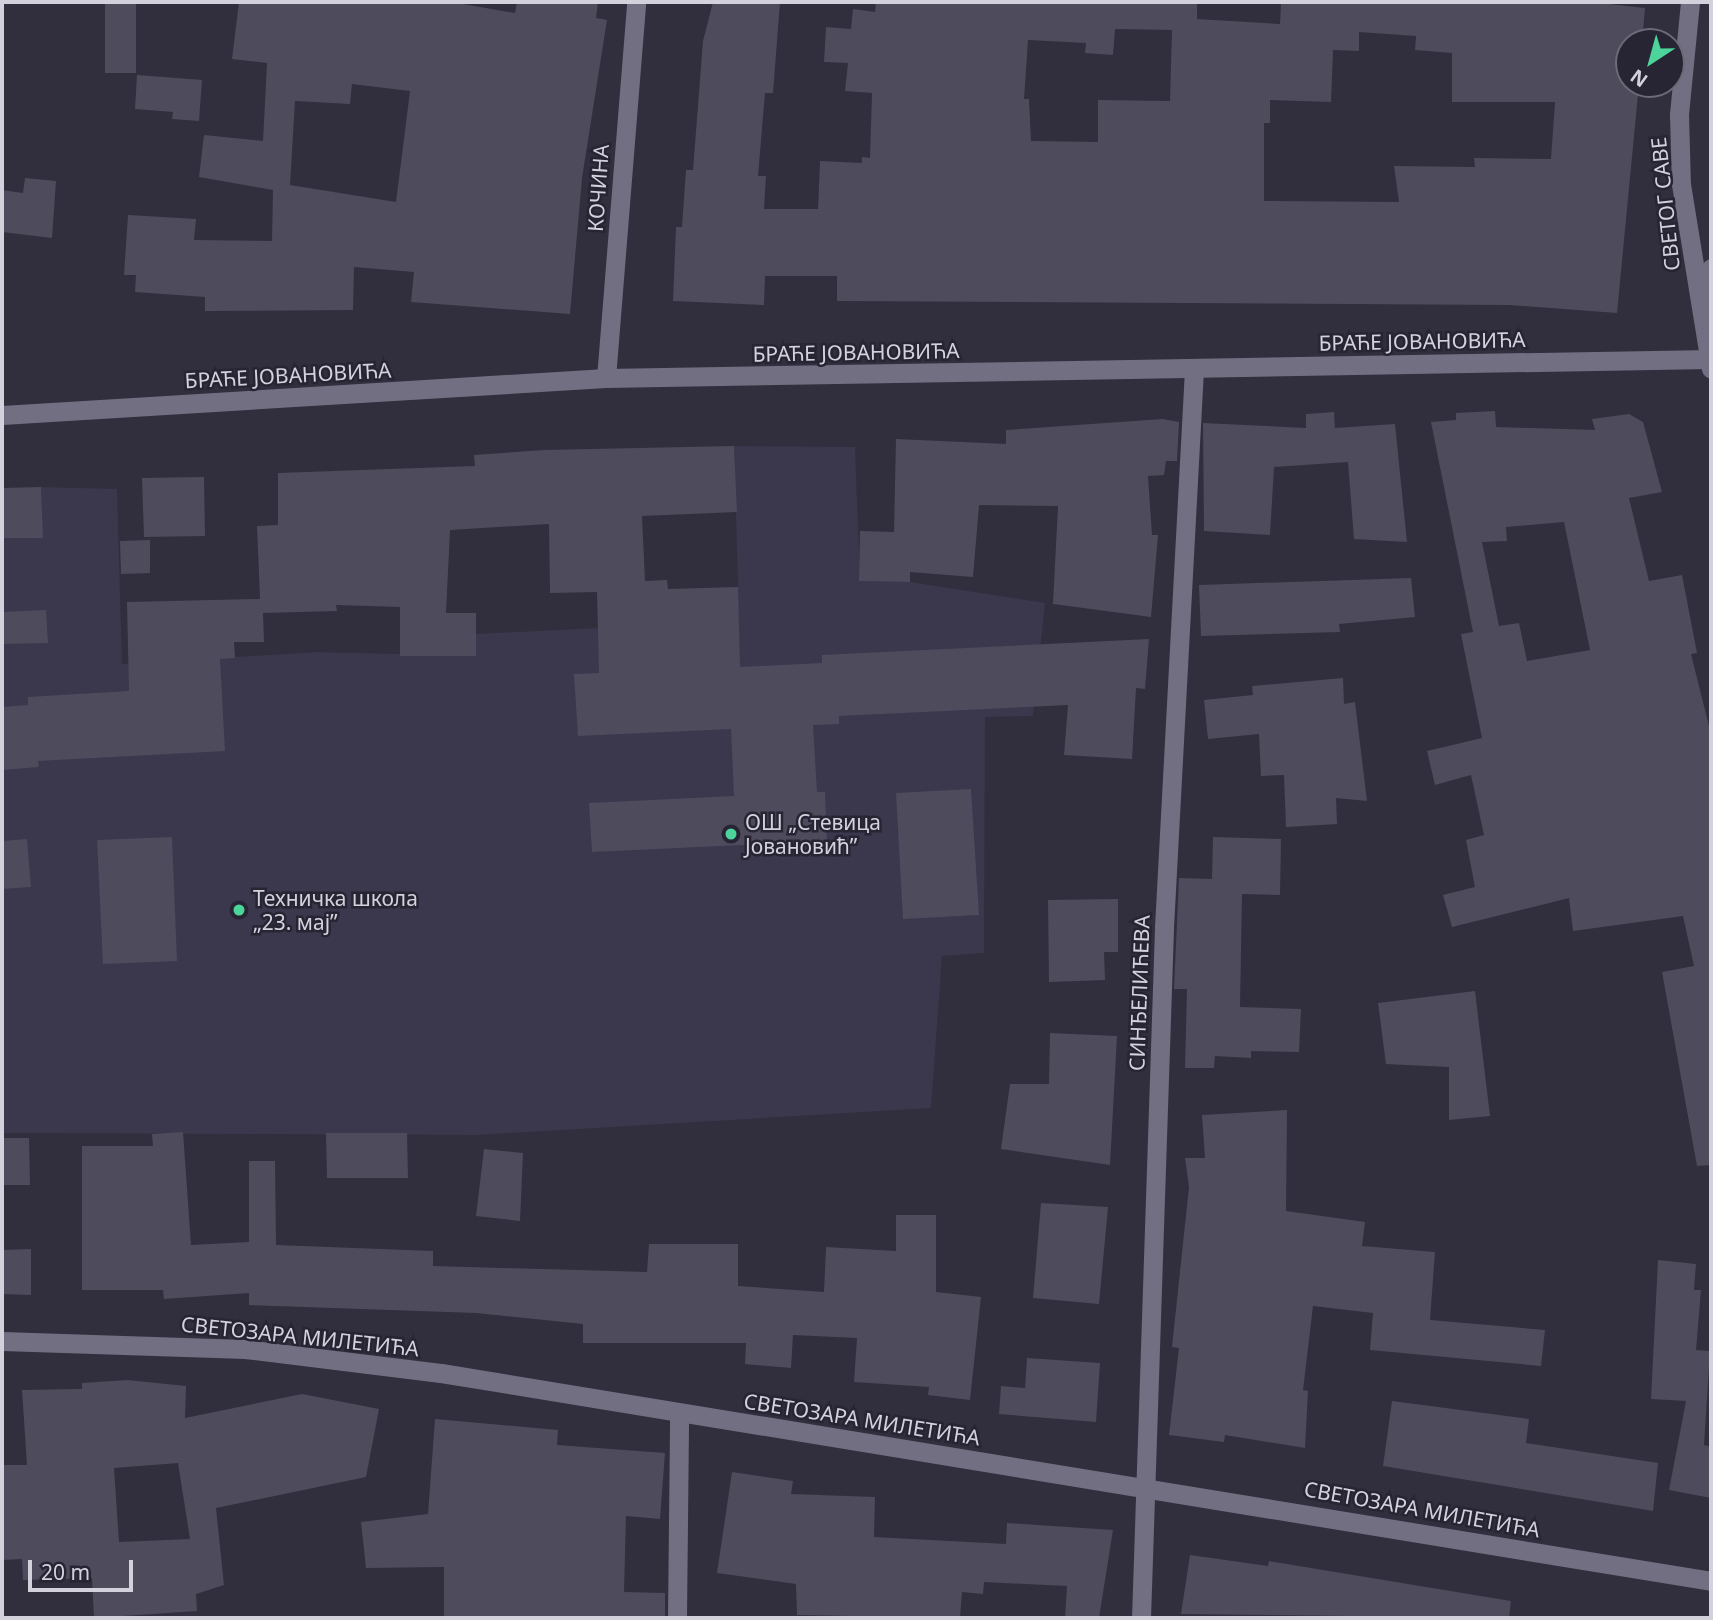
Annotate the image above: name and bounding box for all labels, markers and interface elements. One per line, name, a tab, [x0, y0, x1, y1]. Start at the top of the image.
north arrow	[1615, 28, 1685, 98]
text: N	[1625, 63, 1653, 93]
street label: СВЕТОГ САВЕ	[1645, 136, 1685, 272]
street label: КОЧИНА	[582, 143, 614, 233]
street label: БРАЋЕ ЈОВАНОВИЋА	[1318, 327, 1526, 355]
street label: БРАЋЕ ЈОВАНОВИЋА	[752, 338, 960, 366]
street label: БРАЋЕ ЈОВАНОВИЋА	[184, 357, 392, 393]
place label: ОШ „Стевица Јовановић”	[745, 809, 881, 859]
marker: ОШ „Стевица Јовановић”	[723, 826, 739, 842]
place label: Техничка школа „23. мај”	[253, 885, 418, 935]
marker: Техничка школа „23. мај”	[231, 902, 247, 918]
street label: СИНЂЕЛИЋЕВА	[1124, 915, 1154, 1071]
street label: СВЕТОЗАРА МИЛЕТИЋА	[180, 1311, 420, 1361]
street label: СВЕТОЗАРА МИЛЕТИЋА	[742, 1388, 982, 1450]
street label: СВЕТОЗАРА МИЛЕТИЋА	[1302, 1476, 1542, 1542]
scale bar	[32, 1546, 136, 1590]
text: 20 m	[41, 1558, 90, 1586]

